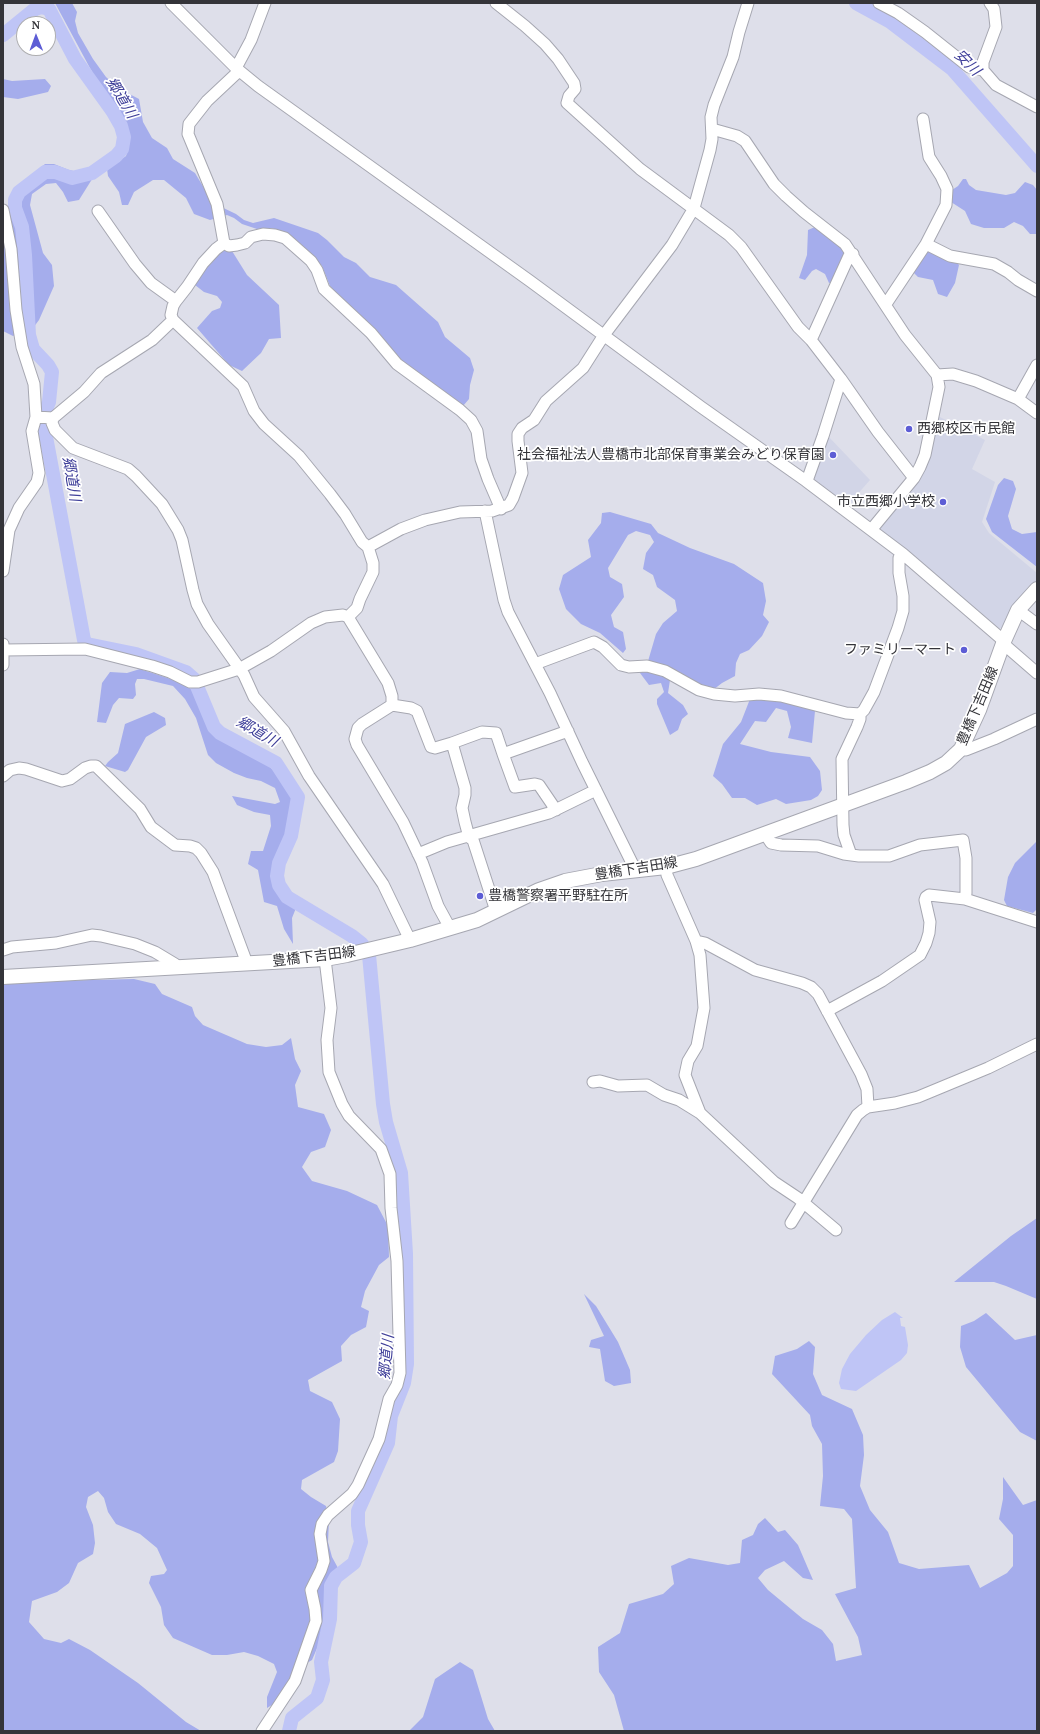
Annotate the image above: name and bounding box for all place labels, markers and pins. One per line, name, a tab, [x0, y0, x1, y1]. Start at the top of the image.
place label: 西郷校区市民館	[917, 421, 1015, 437]
marker: 西郷校区市民館	[904, 424, 914, 434]
place label: 社会福祉法人豊橋市北部保育事業会みどり保育園	[517, 447, 825, 463]
marker: 社会福祉法人豊橋市北部保育事業会みどり保育園	[828, 450, 838, 460]
place label: 市立西郷小学校	[837, 494, 935, 510]
marker: 市立西郷小学校	[938, 497, 948, 507]
place label: ファミリーマート	[844, 642, 956, 658]
marker: ファミリーマート	[959, 645, 969, 655]
place label: 豊橋警察署平野駐在所	[488, 888, 628, 904]
marker: 豊橋警察署平野駐在所	[475, 891, 485, 901]

